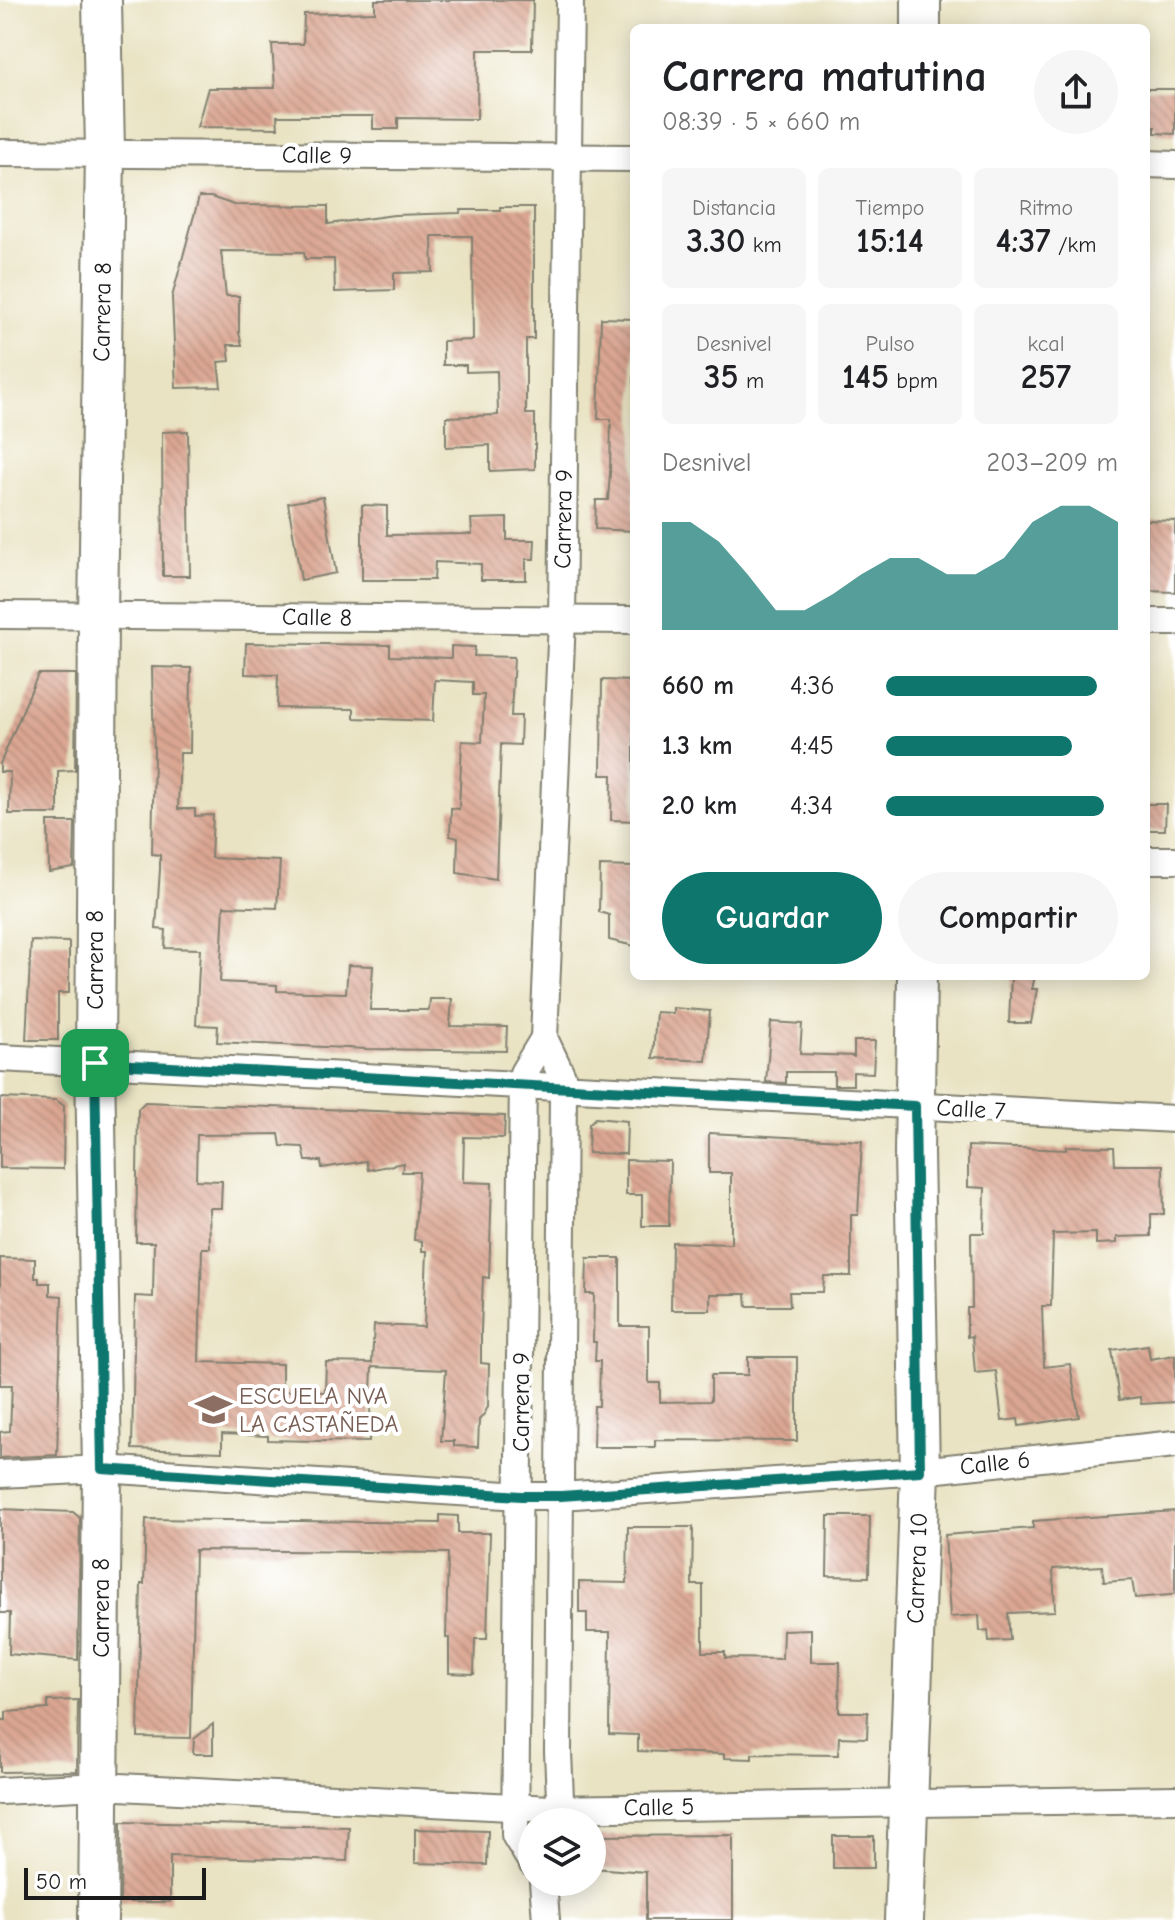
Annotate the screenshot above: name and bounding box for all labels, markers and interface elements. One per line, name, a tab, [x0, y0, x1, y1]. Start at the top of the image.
button: share	[1034, 50, 1118, 134]
text: Carrera matutina	[662, 51, 987, 102]
text: 08:39 · 5 × 660 m	[662, 107, 860, 137]
street label: Calle 9	[282, 140, 352, 170]
text: Distancia	[692, 195, 776, 221]
text: Tiempo	[855, 195, 925, 221]
text: Ritmo	[1019, 195, 1073, 221]
text: 3.30	[686, 221, 745, 261]
text: 15:14	[856, 221, 924, 261]
text: 4:37	[996, 221, 1051, 261]
text: km	[745, 232, 782, 258]
text: /km	[1051, 232, 1096, 258]
street label: Carrera 8	[87, 262, 117, 362]
text: Desnivel	[696, 331, 772, 357]
text: Pulso	[865, 331, 915, 357]
text: kcal	[1028, 331, 1064, 357]
text: 35	[704, 357, 739, 397]
text: 145	[842, 357, 889, 397]
text: 257	[1021, 357, 1071, 397]
text: m	[739, 368, 764, 394]
text: bpm	[889, 368, 938, 394]
text: Desnivel	[662, 448, 752, 478]
text: 203–209 m	[986, 448, 1118, 478]
street label: Carrera 9	[548, 469, 578, 569]
street label: Calle 8	[282, 602, 352, 632]
text: 660 m	[662, 671, 734, 701]
text: 4:36	[790, 671, 835, 701]
text: 1.3 km	[662, 731, 732, 761]
text: 4:45	[790, 731, 834, 761]
text: 2.0 km	[662, 791, 737, 821]
text: 4:34	[790, 791, 833, 821]
button: Guardar	[662, 872, 882, 964]
button: Compartir	[898, 872, 1118, 964]
street label: Carrera 8	[81, 910, 109, 1010]
pin	[61, 1029, 129, 1097]
icon: arrive	[73, 1041, 117, 1085]
street label: Calle 7	[936, 1093, 1006, 1125]
street label: Carrera 9	[507, 1352, 535, 1452]
place label: ESCUELA NVA LA CASTAÑEDA	[239, 1382, 399, 1438]
school or university icon: ESCUELA NVA LA CASTAÑEDA	[194, 1391, 232, 1429]
street label: Calle 6	[958, 1445, 1032, 1481]
street label: Carrera 10	[901, 1512, 933, 1624]
street label: Carrera 8	[87, 1558, 115, 1658]
street label: Calle 5	[623, 1792, 695, 1822]
map controls	[518, 1808, 606, 1896]
button: layers	[518, 1808, 606, 1896]
scale bar	[24, 1864, 206, 1900]
text: 50 m	[36, 1869, 87, 1895]

